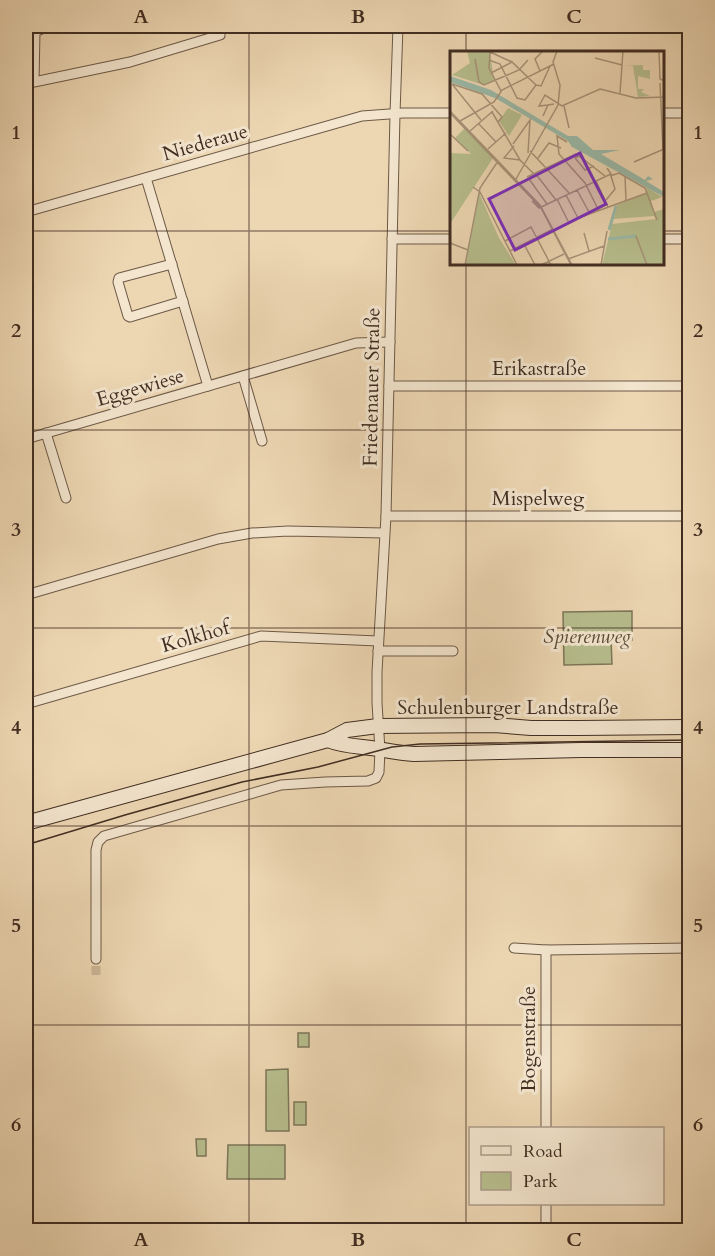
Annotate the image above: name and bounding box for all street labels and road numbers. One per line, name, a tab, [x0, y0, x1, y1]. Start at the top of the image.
street label: Niederaue	[159, 117, 251, 168]
street label: Friedenauer Straße	[357, 307, 386, 467]
street label: Erikastraße	[492, 355, 586, 382]
street label: Eggewiese	[93, 362, 187, 413]
street label: Mispelweg	[492, 485, 585, 512]
street label: Kolkhof	[158, 613, 235, 659]
street label: Schulenburger Landstraße	[397, 694, 619, 721]
street label: Bogenstraße	[515, 986, 542, 1092]

